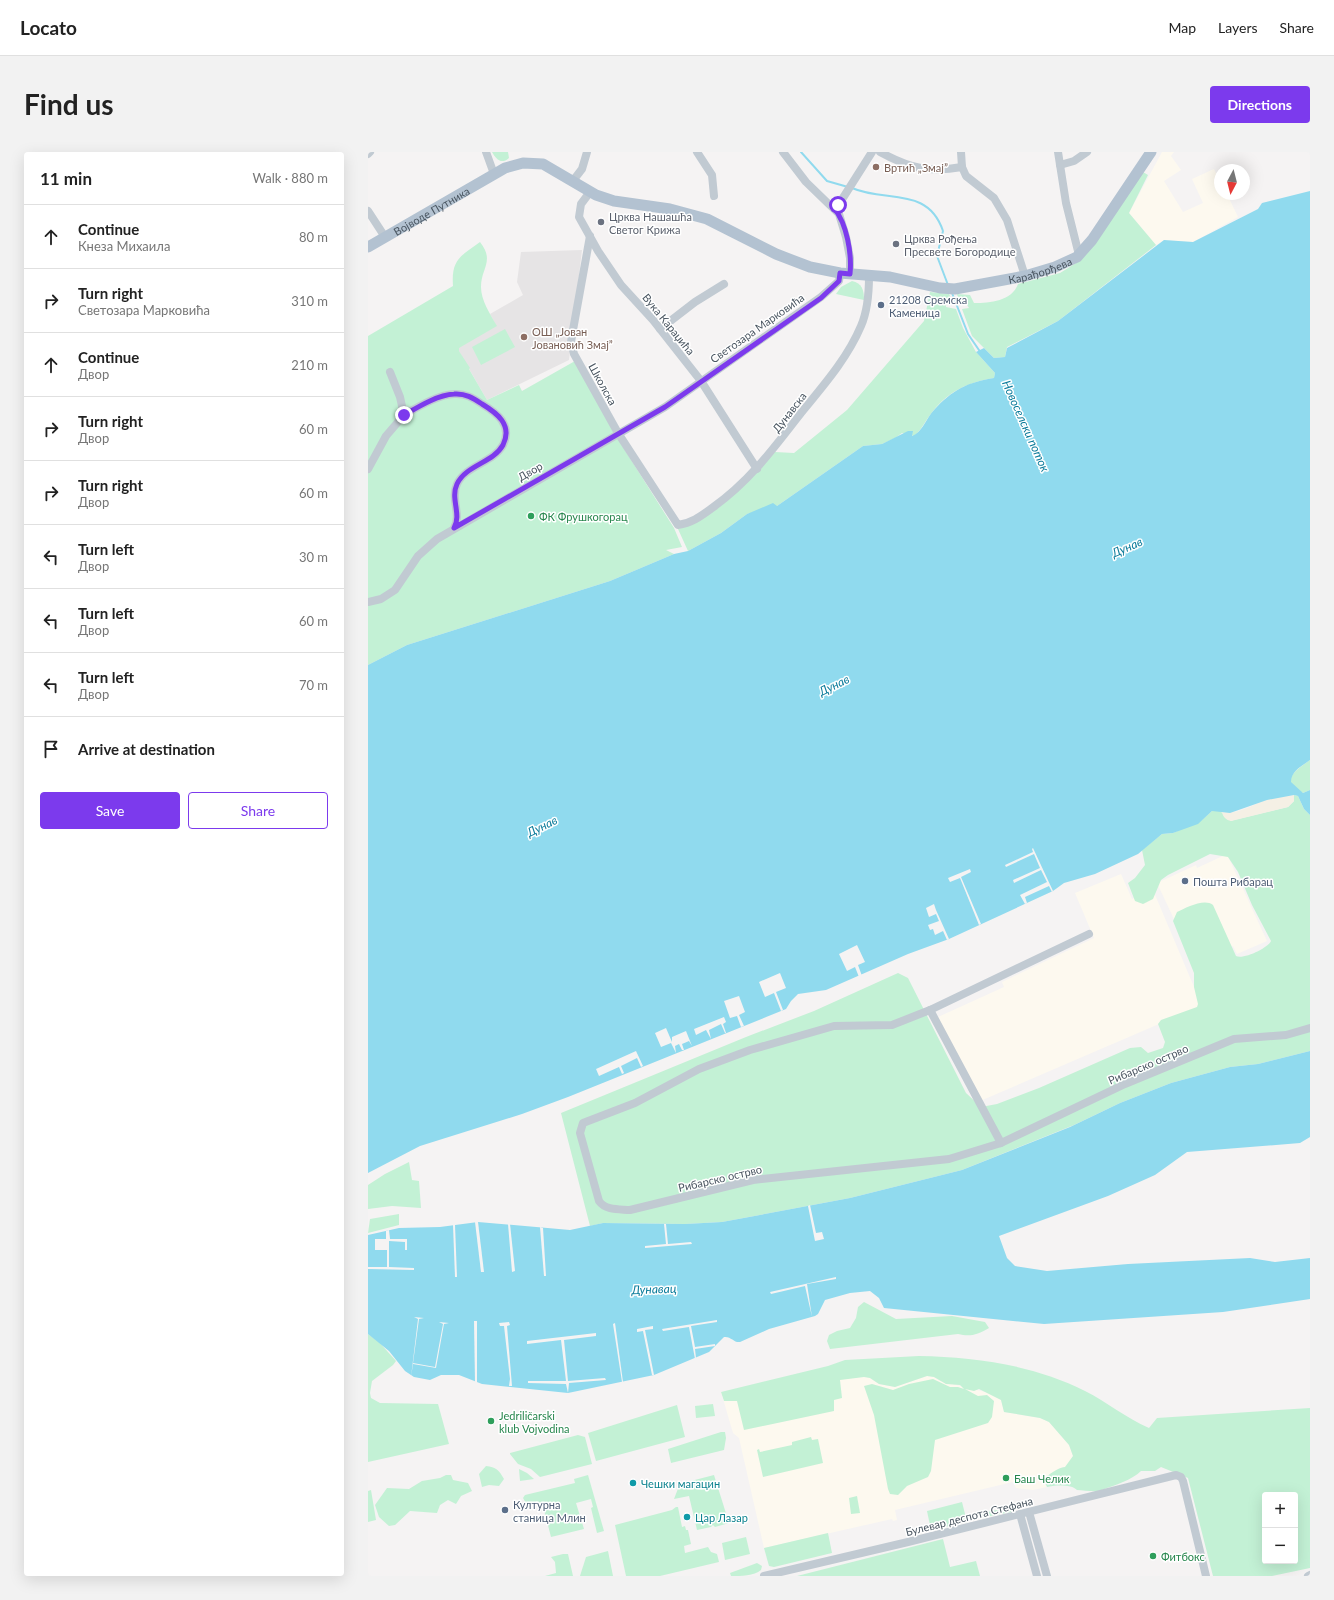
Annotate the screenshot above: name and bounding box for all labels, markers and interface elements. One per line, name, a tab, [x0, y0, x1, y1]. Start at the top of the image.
text: Locato	[20, 16, 77, 39]
text: Map	[1168, 19, 1196, 36]
text: Layers	[1218, 19, 1258, 36]
text: Share	[1280, 19, 1314, 36]
button: Directions	[1210, 86, 1310, 123]
text: Find us	[24, 87, 114, 121]
place label: Вртић „Змај”	[884, 161, 948, 174]
marker: Вртић „Змај”	[871, 162, 881, 172]
north arrow	[1214, 164, 1250, 200]
text: 11 min	[40, 168, 92, 189]
text: Walk · 880 m	[252, 170, 328, 186]
street label: Војводе Путника	[391, 183, 472, 238]
route start	[829, 196, 847, 214]
place label: Црква Нашашћа Светог Крижа	[609, 210, 692, 236]
marker: Црква Нашашћа Светог Крижа	[596, 217, 606, 227]
text: Continue	[78, 220, 139, 238]
icon: ahead	[40, 226, 62, 248]
text: 80 m	[299, 229, 328, 245]
place label: Црква Рођења Пресвете Богородице	[904, 232, 1016, 258]
text: Кнеза Михаила	[78, 238, 170, 254]
marker: Црква Рођења Пресвете Богородице	[891, 239, 901, 249]
street label: Карађорђева	[1007, 254, 1074, 285]
text: Turn right	[78, 284, 143, 302]
icon: right	[40, 290, 62, 312]
street label: Вука Караџића	[640, 291, 698, 357]
street label: Светозара Марковића	[708, 291, 806, 365]
text: 310 m	[291, 293, 328, 309]
place label: 21208 Сремска Каменица	[889, 293, 967, 319]
marker: 21208 Сремска Каменица	[876, 300, 886, 310]
text: Светозара Марковића	[78, 302, 210, 318]
place label: ОШ „Јован Јовановић Змај”	[532, 325, 613, 351]
marker: ОШ „Јован Јовановић Змај”	[519, 332, 529, 342]
text: Continue	[78, 348, 139, 366]
icon: ahead	[40, 354, 62, 376]
text: 210 m	[291, 357, 328, 373]
street label: Школска	[586, 361, 620, 407]
text: Двор	[78, 366, 109, 382]
water label: Новоселски поток	[999, 378, 1053, 474]
street label: Дунавска	[769, 389, 809, 435]
route end	[395, 406, 413, 424]
text: Turn right	[78, 412, 143, 430]
icon: right	[40, 418, 62, 440]
text: 60 m	[299, 421, 328, 437]
text: Двор	[78, 430, 109, 446]
street label: Двор	[515, 459, 545, 483]
text: Turn right	[78, 476, 143, 494]
icon: right	[40, 482, 62, 504]
text: 60 m	[299, 485, 328, 501]
text: Двор	[78, 494, 109, 510]
place label: ФК Фрушкогорац	[539, 510, 628, 523]
marker: ФК Фрушкогорац	[526, 511, 536, 521]
water label: Дунав	[1108, 534, 1145, 561]
text: Turn left	[78, 540, 134, 558]
icon: left	[40, 546, 62, 568]
text: 30 m	[299, 549, 328, 565]
text: Двор	[78, 558, 109, 574]
text: Turn left	[78, 604, 134, 622]
icon: left	[40, 610, 62, 632]
text: 60 m	[299, 613, 328, 629]
text: Двор	[78, 622, 109, 638]
text: Turn left	[78, 668, 134, 686]
water label: Дунав	[815, 671, 852, 699]
icon: left	[40, 674, 62, 696]
text: 70 m	[299, 677, 328, 693]
text: Двор	[78, 686, 109, 702]
icon: arrive	[40, 738, 62, 760]
text: Arrive at destination	[78, 740, 215, 758]
button: Save	[40, 792, 180, 829]
button: Share	[188, 792, 328, 829]
water label: Дунав	[523, 812, 560, 840]
place label: Пошта Рибарац	[1193, 875, 1273, 888]
marker: Пошта Рибарац	[1180, 876, 1190, 886]
street label: Рибарско острво	[1106, 1041, 1190, 1087]
street label: Рибарско острво	[677, 1162, 763, 1194]
water label: Дунавац	[630, 1281, 677, 1297]
place label: Jedriličarski klub Vojvodina	[499, 1409, 570, 1435]
marker: Jedriličarski klub Vojvodina	[486, 1416, 496, 1426]
place label: Баш Челик	[1014, 1472, 1070, 1485]
marker: Баш Челик	[1001, 1473, 1011, 1483]
place label: Чешки магацин	[641, 1477, 720, 1490]
marker: Чешки магацин	[628, 1478, 638, 1488]
map controls	[1262, 1492, 1298, 1564]
button: +	[1262, 1492, 1298, 1528]
street label: Булевар деспота Стефана	[904, 1494, 1034, 1538]
place label: Културна станица Млин	[513, 1498, 586, 1524]
marker: Културна станица Млин	[500, 1505, 510, 1515]
place label: Цар Лазар	[695, 1511, 748, 1524]
marker: Цар Лазар	[682, 1512, 692, 1522]
button: −	[1262, 1528, 1298, 1564]
place label: Фитбокс	[1161, 1550, 1205, 1563]
marker: Фитбокс	[1148, 1551, 1158, 1561]

